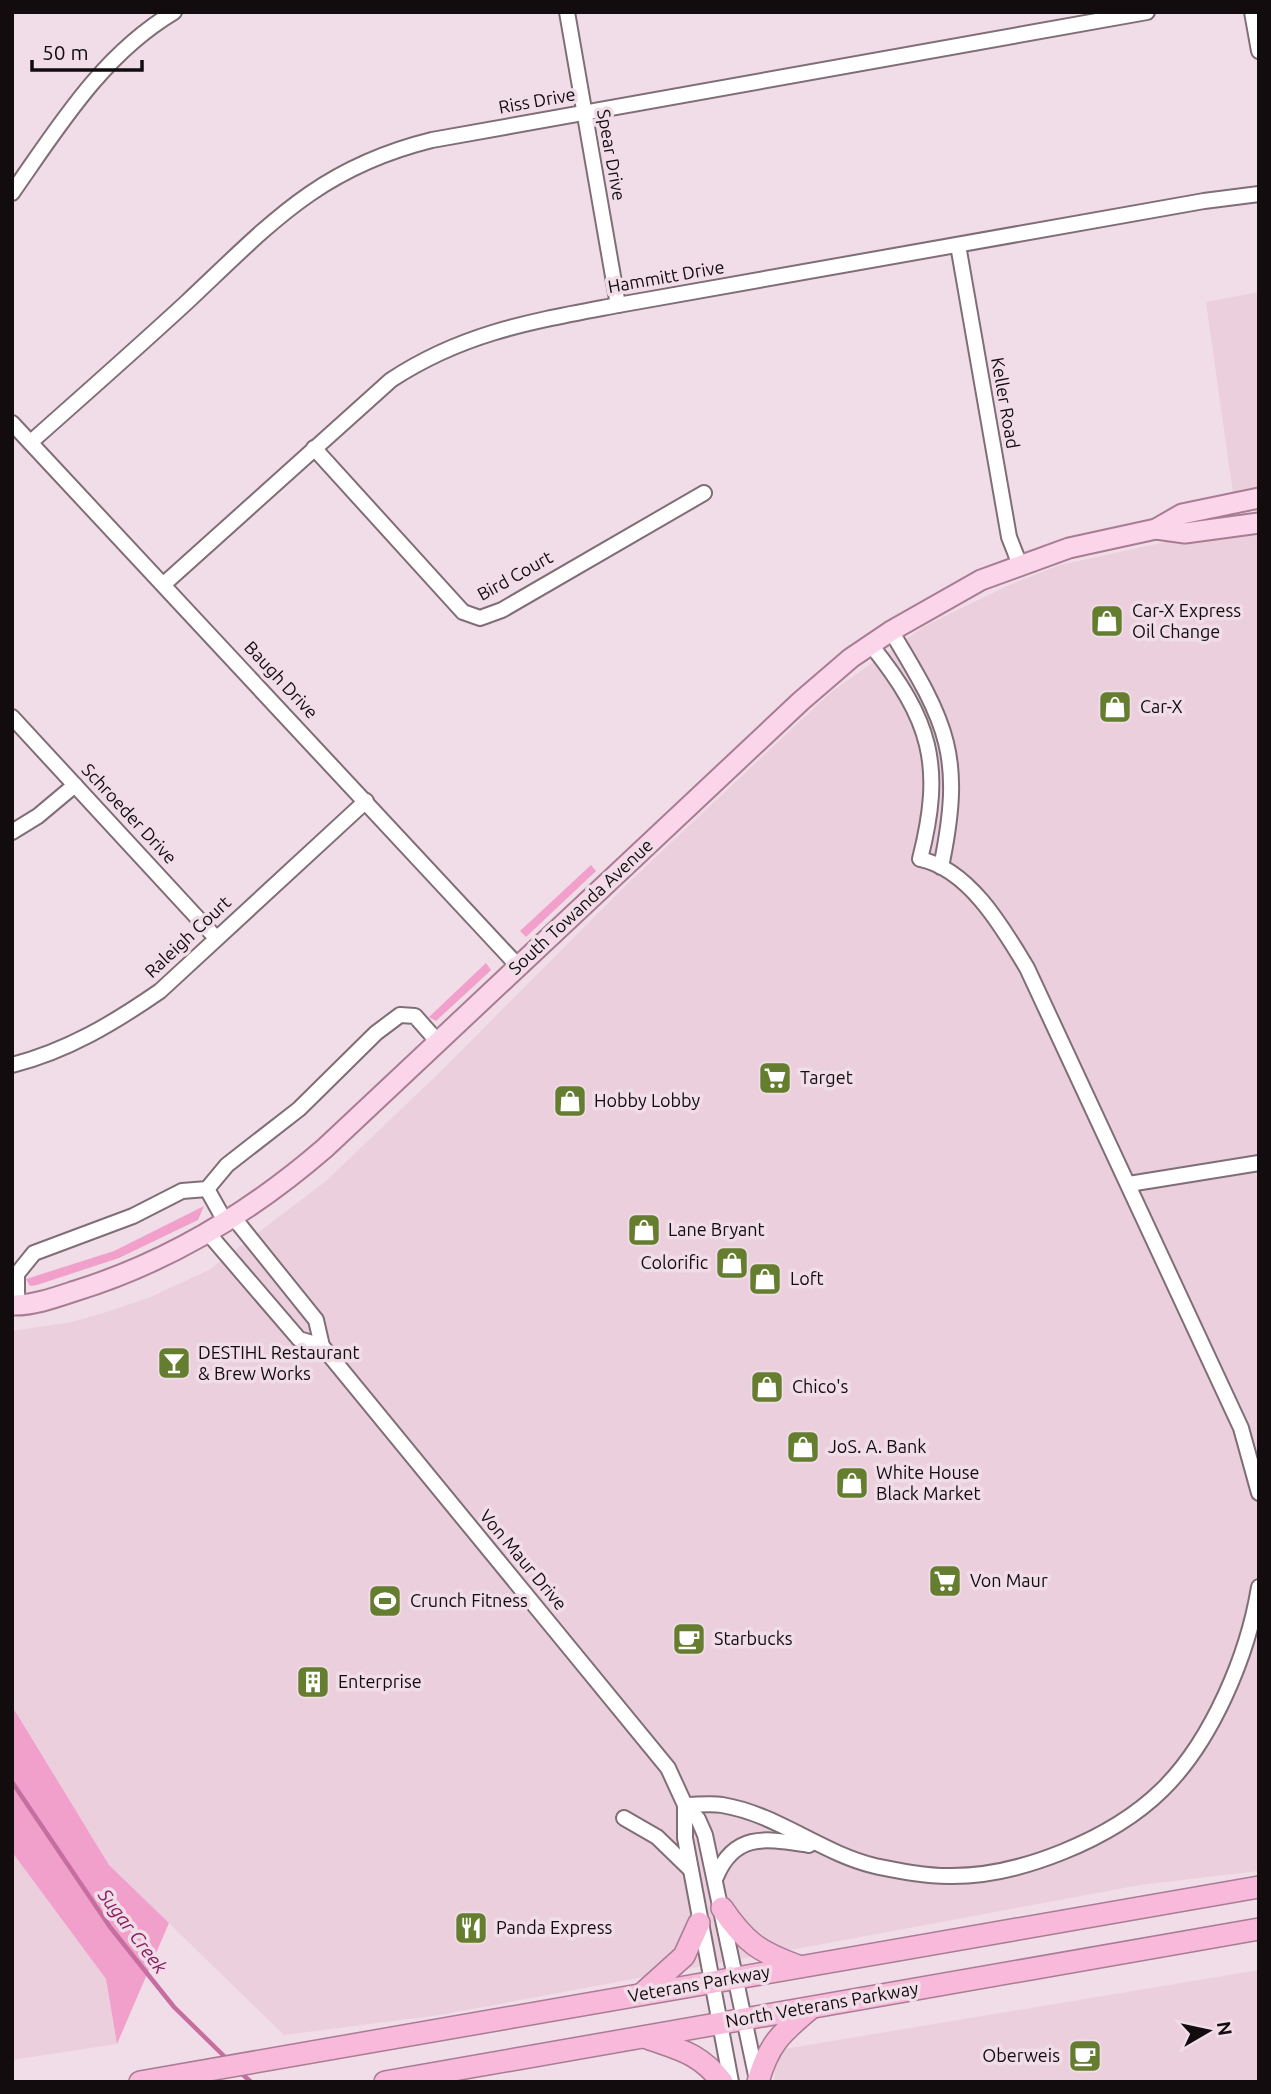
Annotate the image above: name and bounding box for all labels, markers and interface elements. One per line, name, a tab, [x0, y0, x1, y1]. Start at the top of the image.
scale bar	[32, 28, 142, 72]
text: 50 m	[42, 40, 89, 64]
street label: Riss Drive	[497, 83, 577, 117]
street label: Spear Drive	[594, 107, 630, 202]
street label: Hammitt Drive	[606, 256, 726, 296]
street label: Keller Road	[988, 356, 1024, 450]
street label: Bird Court	[473, 546, 556, 604]
place label: Car-X Express Oil Change	[1132, 600, 1241, 641]
shop icon: Car-X Express Oil Change	[1088, 602, 1126, 640]
street label: Baugh Drive	[241, 637, 323, 722]
shop icon: Car-X	[1096, 688, 1134, 726]
place label: Car-X	[1140, 696, 1183, 716]
street label: Schroeder Drive	[78, 759, 181, 867]
street label: South Towanda Avenue	[504, 834, 656, 978]
street label: Raleigh Court	[140, 891, 234, 981]
supermarket icon: Target	[756, 1059, 794, 1097]
place label: Target	[800, 1067, 853, 1087]
shop icon: Hobby Lobby	[551, 1082, 589, 1120]
place label: Hobby Lobby	[594, 1090, 701, 1110]
shop icon: Lane Bryant	[625, 1211, 663, 1249]
place label: Lane Bryant	[668, 1219, 765, 1239]
shop icon: Colorific	[713, 1244, 751, 1282]
place label: Colorific	[640, 1252, 708, 1272]
shop icon: Loft	[746, 1260, 784, 1298]
place label: Loft	[790, 1268, 824, 1288]
place label: DESTIHL Restaurant & Brew Works	[198, 1342, 360, 1383]
bar icon: DESTIHL Restaurant & Brew Works	[155, 1344, 193, 1382]
shop icon: Chico's	[748, 1368, 786, 1406]
place label: Chico's	[792, 1376, 848, 1396]
shop icon: JoS. A. Bank	[784, 1428, 822, 1466]
place label: JoS. A. Bank	[828, 1436, 926, 1456]
place label: White House Black Market	[876, 1462, 981, 1503]
shop icon: White House Black Market	[833, 1464, 871, 1502]
street label: Von Maur Drive	[476, 1505, 571, 1613]
supermarket icon: Von Maur	[926, 1562, 964, 1600]
place label: Von Maur	[970, 1570, 1048, 1590]
sports icon: Crunch Fitness	[366, 1582, 404, 1620]
place label: Crunch Fitness	[410, 1590, 528, 1610]
cafe icon: Starbucks	[670, 1620, 708, 1658]
place label: Starbucks	[714, 1628, 793, 1648]
building icon: Enterprise	[294, 1663, 332, 1701]
place label: Enterprise	[338, 1671, 422, 1691]
water label: Sugar Creek	[93, 1884, 172, 1978]
restaurant icon: Panda Express	[452, 1909, 490, 1947]
place label: Panda Express	[496, 1917, 612, 1937]
street label: Veterans Parkway	[626, 1961, 772, 2005]
street label: North Veterans Parkway	[724, 1977, 920, 2031]
north arrow	[1173, 1996, 1243, 2066]
text: N	[1213, 2020, 1237, 2037]
cafe icon: Oberweis	[1066, 2037, 1104, 2075]
place label: Oberweis	[982, 2045, 1060, 2065]

